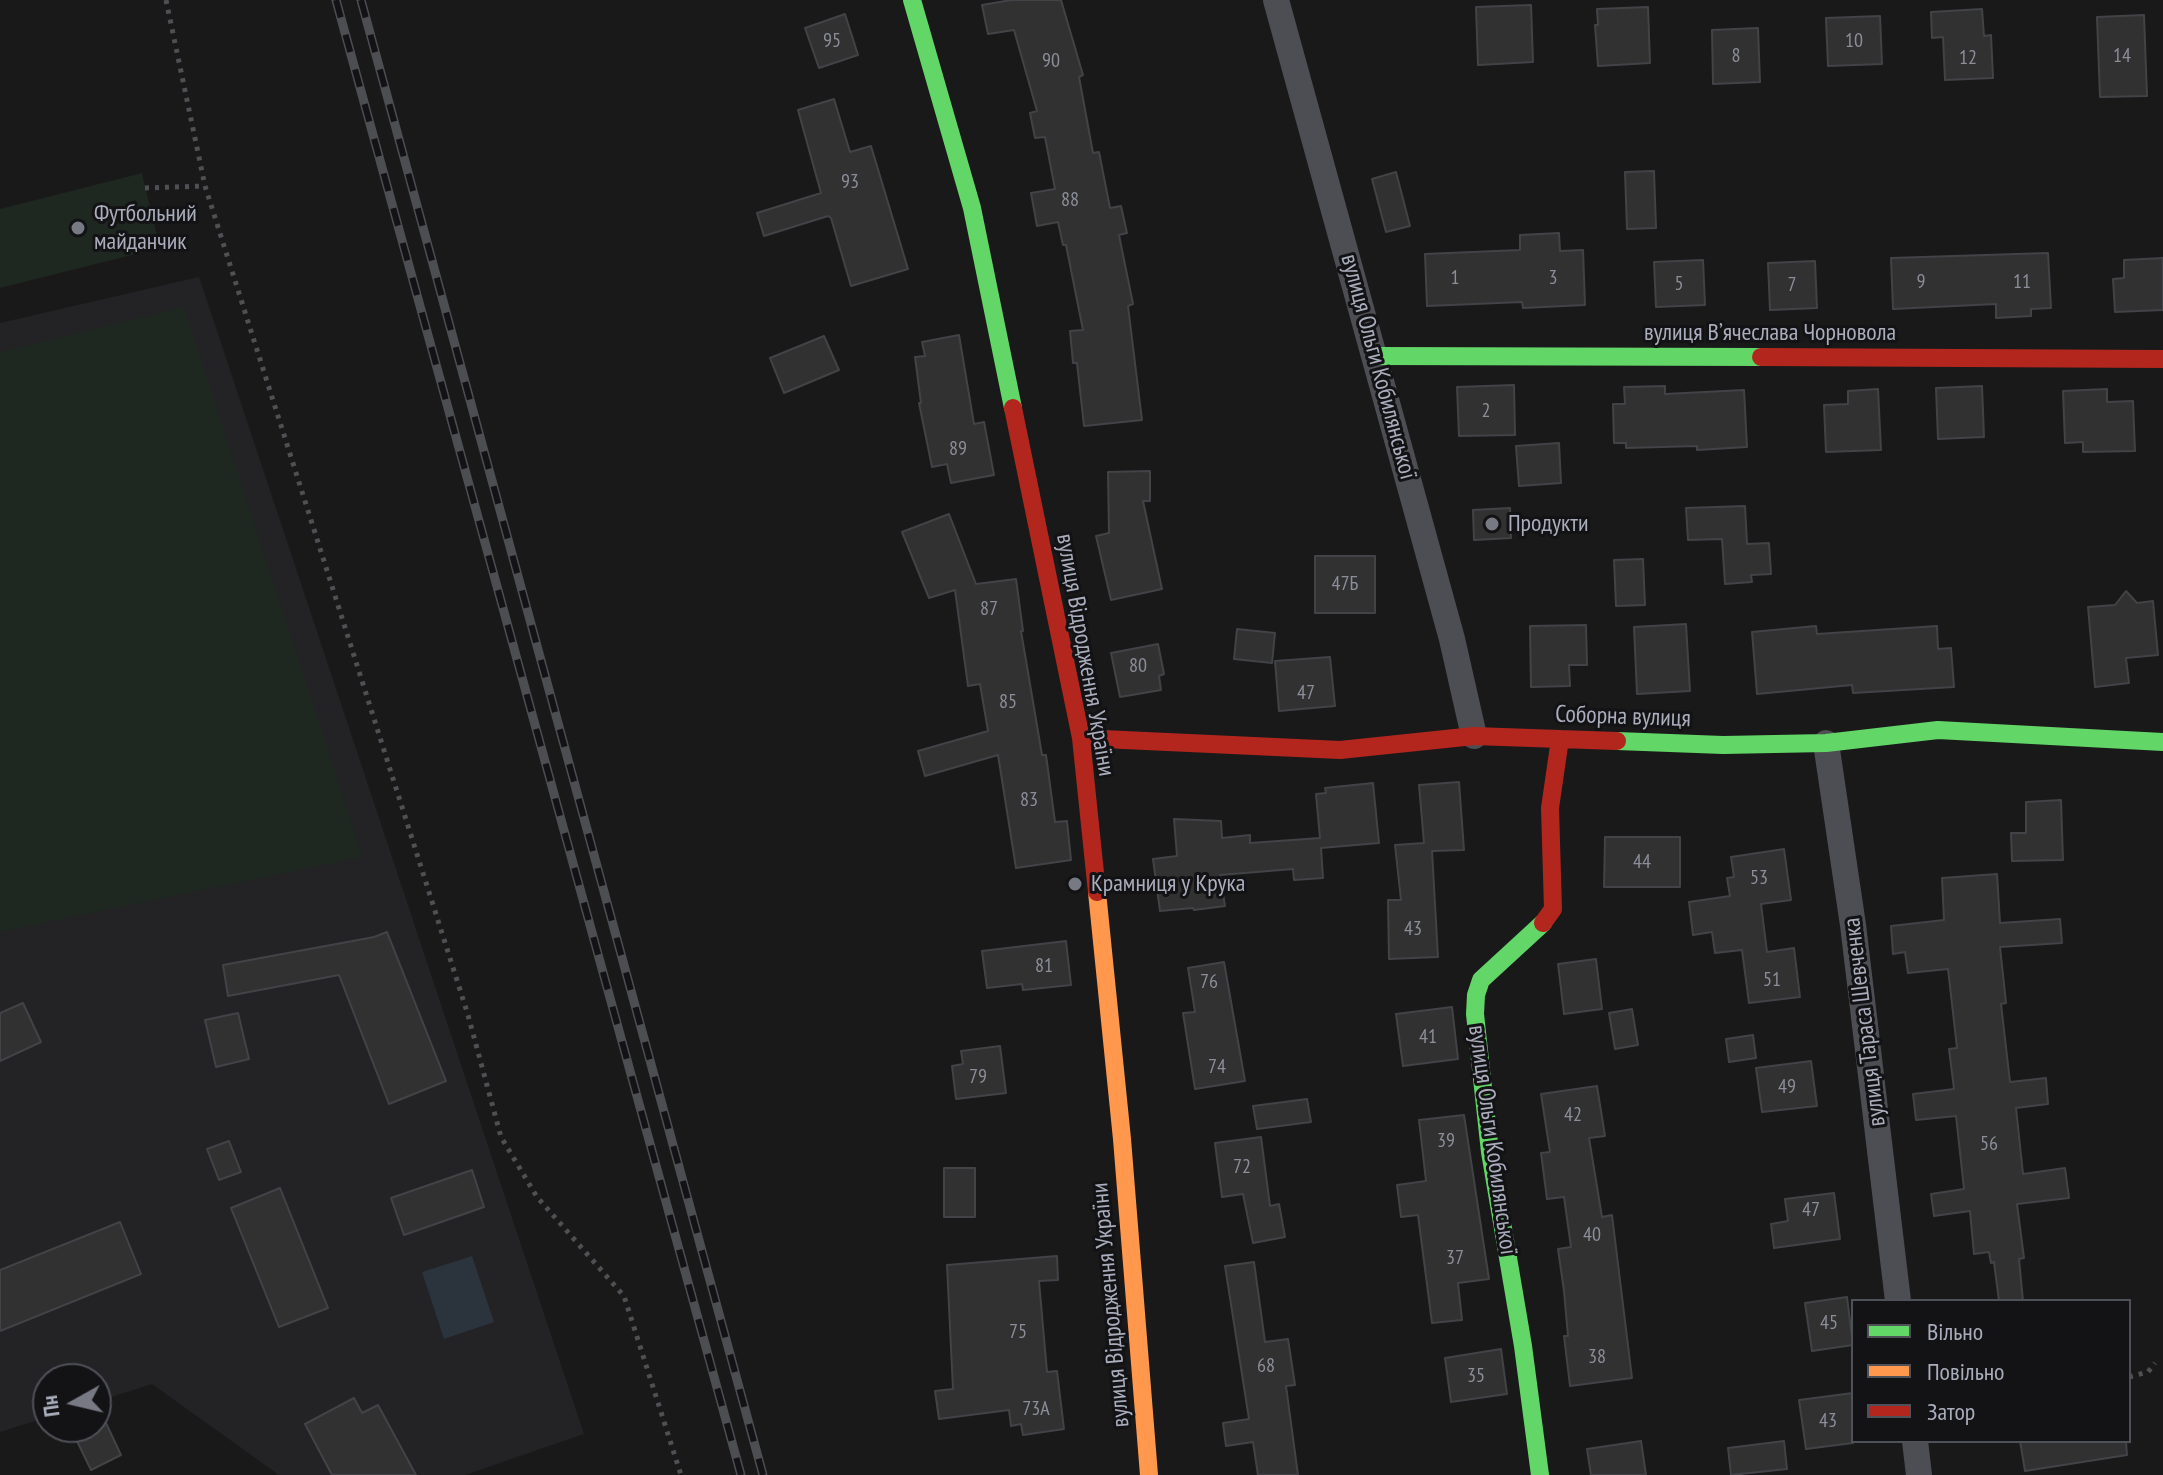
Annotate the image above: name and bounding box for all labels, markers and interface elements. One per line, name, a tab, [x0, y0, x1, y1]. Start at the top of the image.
house number: 95	[823, 29, 841, 53]
house number: 10	[1845, 29, 1863, 53]
house number: 8	[1732, 44, 1740, 68]
house number: 14	[2113, 44, 2131, 68]
house number: 12	[1959, 46, 1977, 70]
house number: 90	[1042, 49, 1060, 73]
house number: 93	[841, 170, 859, 194]
house number: 88	[1061, 188, 1079, 212]
place label: Футбольний майданчик	[94, 200, 197, 256]
marker: Футбольний майданчик	[69, 219, 87, 237]
street label: вулиця Ольги Кобилянської	[1334, 251, 1422, 483]
house number: 1	[1451, 266, 1459, 290]
house number: 3	[1549, 266, 1557, 290]
house number: 9	[1917, 270, 1925, 294]
house number: 11	[2013, 270, 2031, 294]
house number: 5	[1675, 272, 1683, 296]
house number: 7	[1788, 273, 1796, 297]
street label: вулиця Вʼячеслава Чорновола	[1644, 319, 1896, 347]
house number: 2	[1482, 399, 1490, 423]
house number: 89	[949, 437, 967, 461]
place label: Продукти	[1508, 510, 1588, 538]
marker: Продукти	[1483, 515, 1501, 533]
street label: вулиця Відродження України	[1050, 532, 1120, 778]
house number: 47Б	[1332, 572, 1358, 596]
house number: 87	[980, 597, 998, 621]
house number: 80	[1129, 654, 1147, 678]
house number: 47	[1297, 681, 1315, 705]
house number: 85	[999, 690, 1017, 714]
street label: Соборна вулиця	[1555, 700, 1691, 734]
house number: 83	[1020, 788, 1038, 812]
house number: 44	[1633, 850, 1651, 874]
house number: 53	[1750, 866, 1768, 890]
place label: Крамниця у Крука	[1091, 870, 1245, 898]
marker: Крамниця у Крука	[1066, 875, 1084, 893]
street label: вулиця Тараса Шевченка	[1838, 916, 1892, 1128]
house number: 43	[1404, 917, 1422, 941]
house number: 81	[1035, 954, 1053, 978]
house number: 51	[1763, 968, 1781, 992]
house number: 76	[1200, 970, 1218, 994]
street label: вулиця Ольги Кобилянської	[1462, 1023, 1522, 1257]
house number: 41	[1419, 1025, 1437, 1049]
house number: 74	[1208, 1055, 1226, 1079]
house number: 79	[969, 1065, 987, 1089]
house number: 49	[1778, 1075, 1796, 1099]
house number: 42	[1564, 1103, 1582, 1127]
house number: 39	[1437, 1129, 1455, 1153]
house number: 56	[1980, 1132, 1998, 1156]
house number: 72	[1233, 1155, 1251, 1179]
street label: вулиця Відродження України	[1086, 1181, 1136, 1429]
house number: 47	[1802, 1198, 1820, 1222]
house number: 40	[1583, 1223, 1601, 1247]
house number: 37	[1446, 1246, 1464, 1270]
legend	[1851, 1299, 2131, 1443]
house number: 45	[1820, 1311, 1838, 1335]
text: Вільно	[1927, 1316, 1983, 1347]
house number: 75	[1009, 1320, 1027, 1344]
house number: 38	[1588, 1345, 1606, 1369]
house number: 68	[1257, 1354, 1275, 1378]
text: Повільно	[1927, 1356, 2004, 1387]
north arrow	[32, 1363, 112, 1443]
house number: 35	[1467, 1364, 1485, 1388]
text: Пн	[35, 1394, 66, 1419]
text: Затор	[1927, 1396, 1975, 1427]
house number: 73А	[1022, 1397, 1050, 1421]
house number: 43	[1819, 1409, 1837, 1433]

